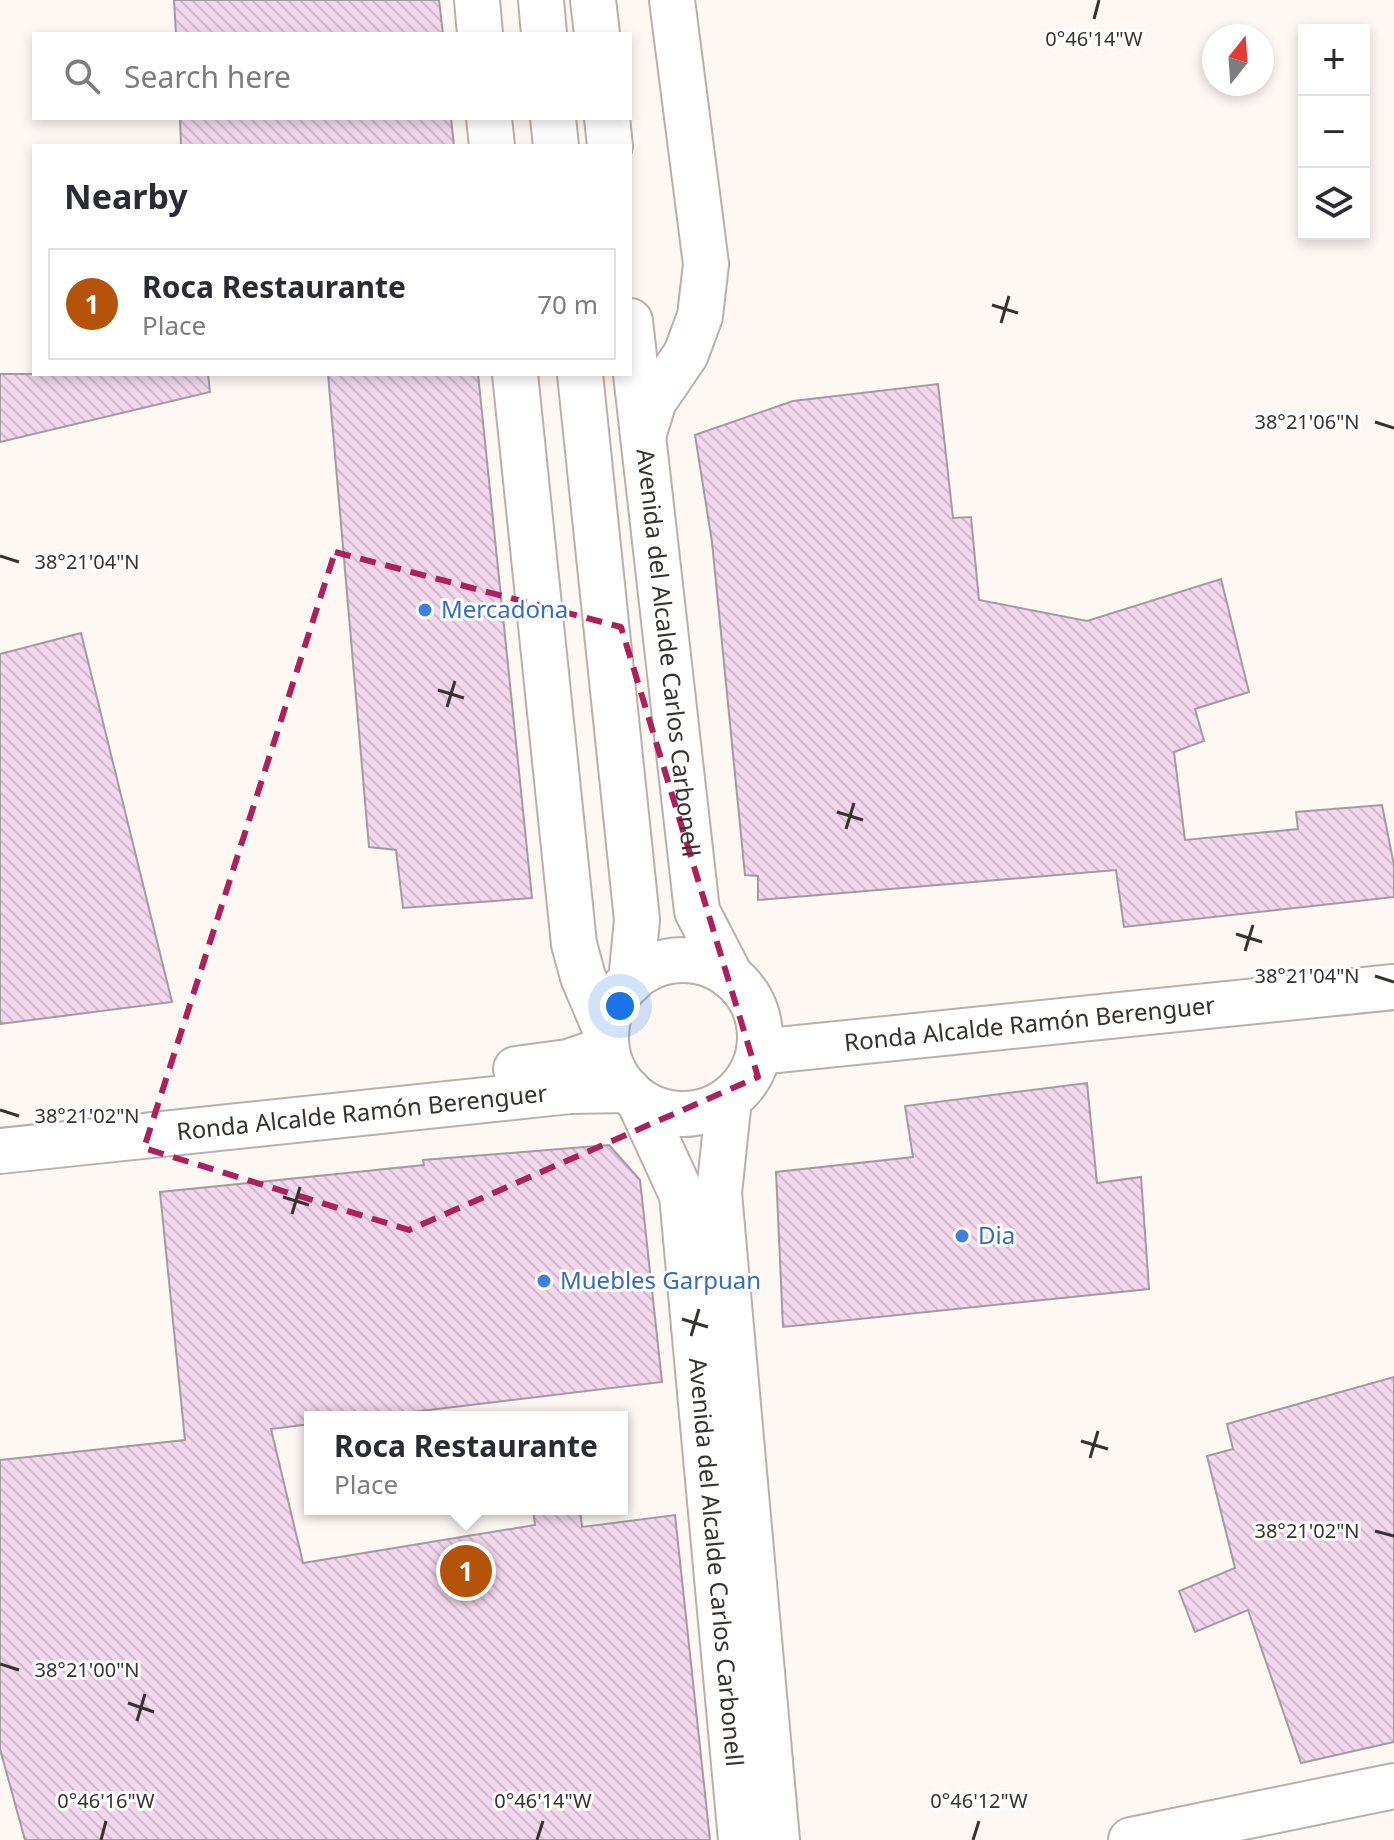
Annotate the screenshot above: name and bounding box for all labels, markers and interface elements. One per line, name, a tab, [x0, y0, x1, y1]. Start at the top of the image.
north arrow	[1202, 24, 1274, 96]
map controls	[1298, 24, 1370, 240]
button: +	[1298, 24, 1370, 96]
text: 0°46'14"W	[1045, 25, 1143, 52]
search box	[32, 32, 632, 120]
icon: search	[60, 54, 104, 98]
text: Search here	[124, 56, 291, 97]
button: −	[1298, 96, 1370, 168]
button: layers	[1298, 168, 1370, 240]
text: Nearby	[64, 173, 188, 219]
text: Roca Restaurante	[142, 266, 406, 307]
text: 1	[85, 286, 99, 322]
text: 70 m	[537, 286, 598, 322]
text: Place	[142, 307, 206, 343]
text: 38°21'06"N	[1254, 408, 1360, 435]
street label: Avenida del Alcalde Carlos Carbonell	[630, 447, 709, 858]
text: 38°21'04"N	[34, 548, 140, 575]
place label: Mercadona	[441, 592, 568, 625]
marker: Mercadona	[416, 601, 434, 619]
text: 38°21'04"N	[1254, 962, 1360, 989]
your location	[600, 986, 640, 1026]
street label: Ronda Alcalde Ramón Berenguer	[842, 987, 1217, 1058]
street label: Ronda Alcalde Ramón Berenguer	[175, 1075, 549, 1147]
text: 38°21'02"N	[34, 1102, 140, 1129]
place label: Dia	[978, 1218, 1015, 1251]
marker: Dia	[953, 1227, 971, 1245]
place label: Muebles Garpuan	[560, 1263, 761, 1296]
marker: Muebles Garpuan	[535, 1272, 553, 1290]
street label: Avenida del Alcalde Carlos Carbonell	[682, 1356, 752, 1768]
popup	[304, 1411, 628, 1515]
text: Roca Restaurante	[334, 1425, 598, 1466]
text: Place	[334, 1466, 398, 1502]
text: 38°21'02"N	[1254, 1517, 1360, 1544]
pin: 1	[440, 1541, 492, 1601]
text: 38°21'00"N	[34, 1656, 140, 1683]
text: 0°46'16"W	[57, 1787, 155, 1814]
text: 0°46'14"W	[494, 1787, 592, 1814]
text: 0°46'12"W	[930, 1787, 1028, 1814]

